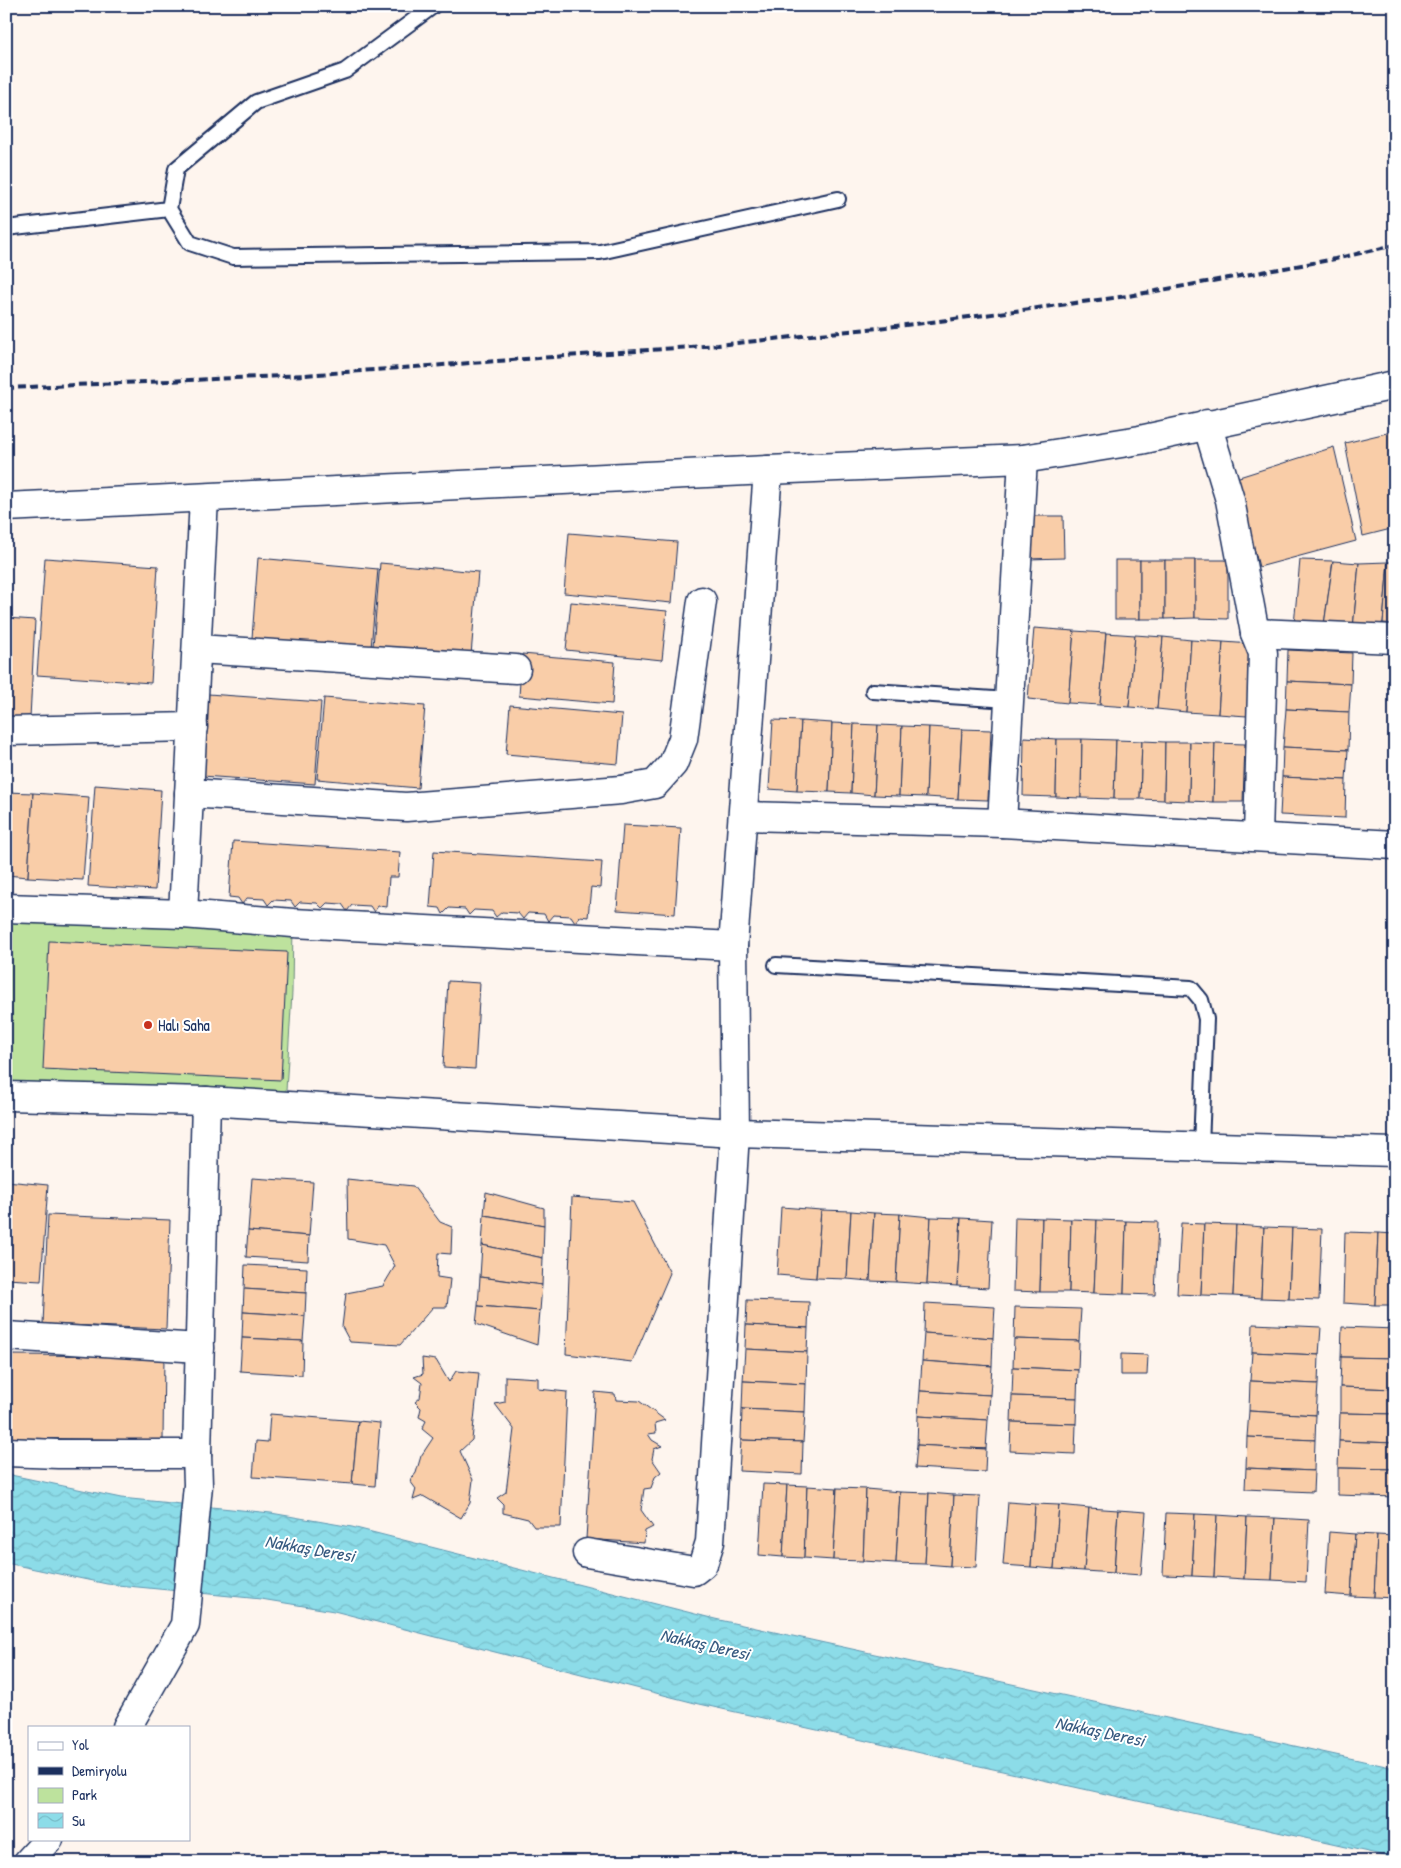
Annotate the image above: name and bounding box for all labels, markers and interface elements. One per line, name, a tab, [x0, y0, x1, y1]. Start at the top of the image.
place label: Halı Saha	[158, 1014, 210, 1036]
marker: Halı Saha	[142, 1019, 154, 1031]
water label: Nakkaş Deresi	[263, 1528, 359, 1569]
water label: Nakkaş Deresi	[658, 1622, 754, 1667]
water label: Nakkaş Deresi	[1053, 1709, 1149, 1753]
legend	[28, 1726, 190, 1840]
text: Yol	[72, 1734, 89, 1755]
text: Demiryolu	[72, 1760, 127, 1781]
text: Park	[72, 1784, 97, 1805]
text: Su	[72, 1810, 85, 1831]

